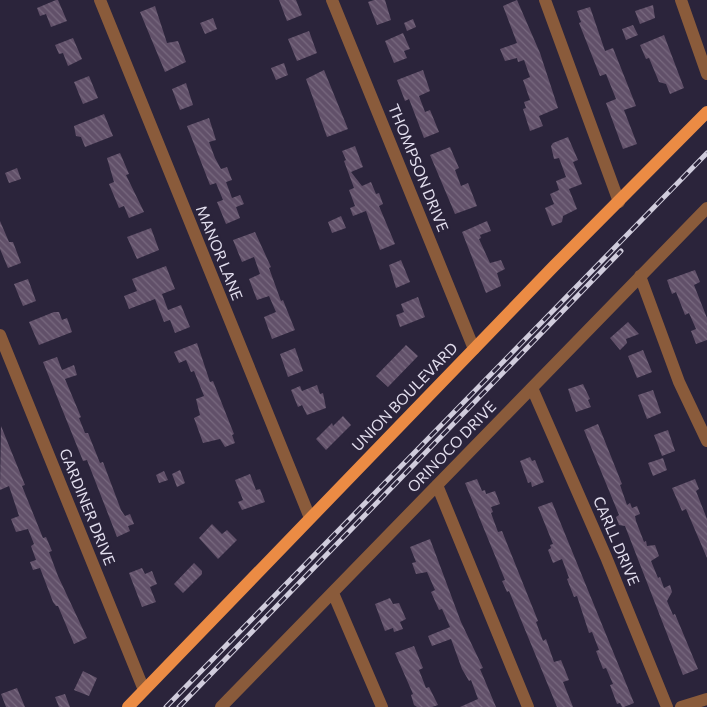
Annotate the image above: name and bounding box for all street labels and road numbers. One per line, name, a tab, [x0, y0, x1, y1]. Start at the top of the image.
street label: THOMPSON DRIVE	[385, 101, 453, 234]
street label: MANOR LANE	[193, 203, 247, 303]
street label: UNION BOULEVARD	[348, 338, 461, 454]
street label: ORINOCO DRIVE	[403, 397, 499, 496]
street label: GARDINER DRIVE	[56, 446, 120, 568]
street label: CARLL DRIVE	[590, 493, 644, 588]

